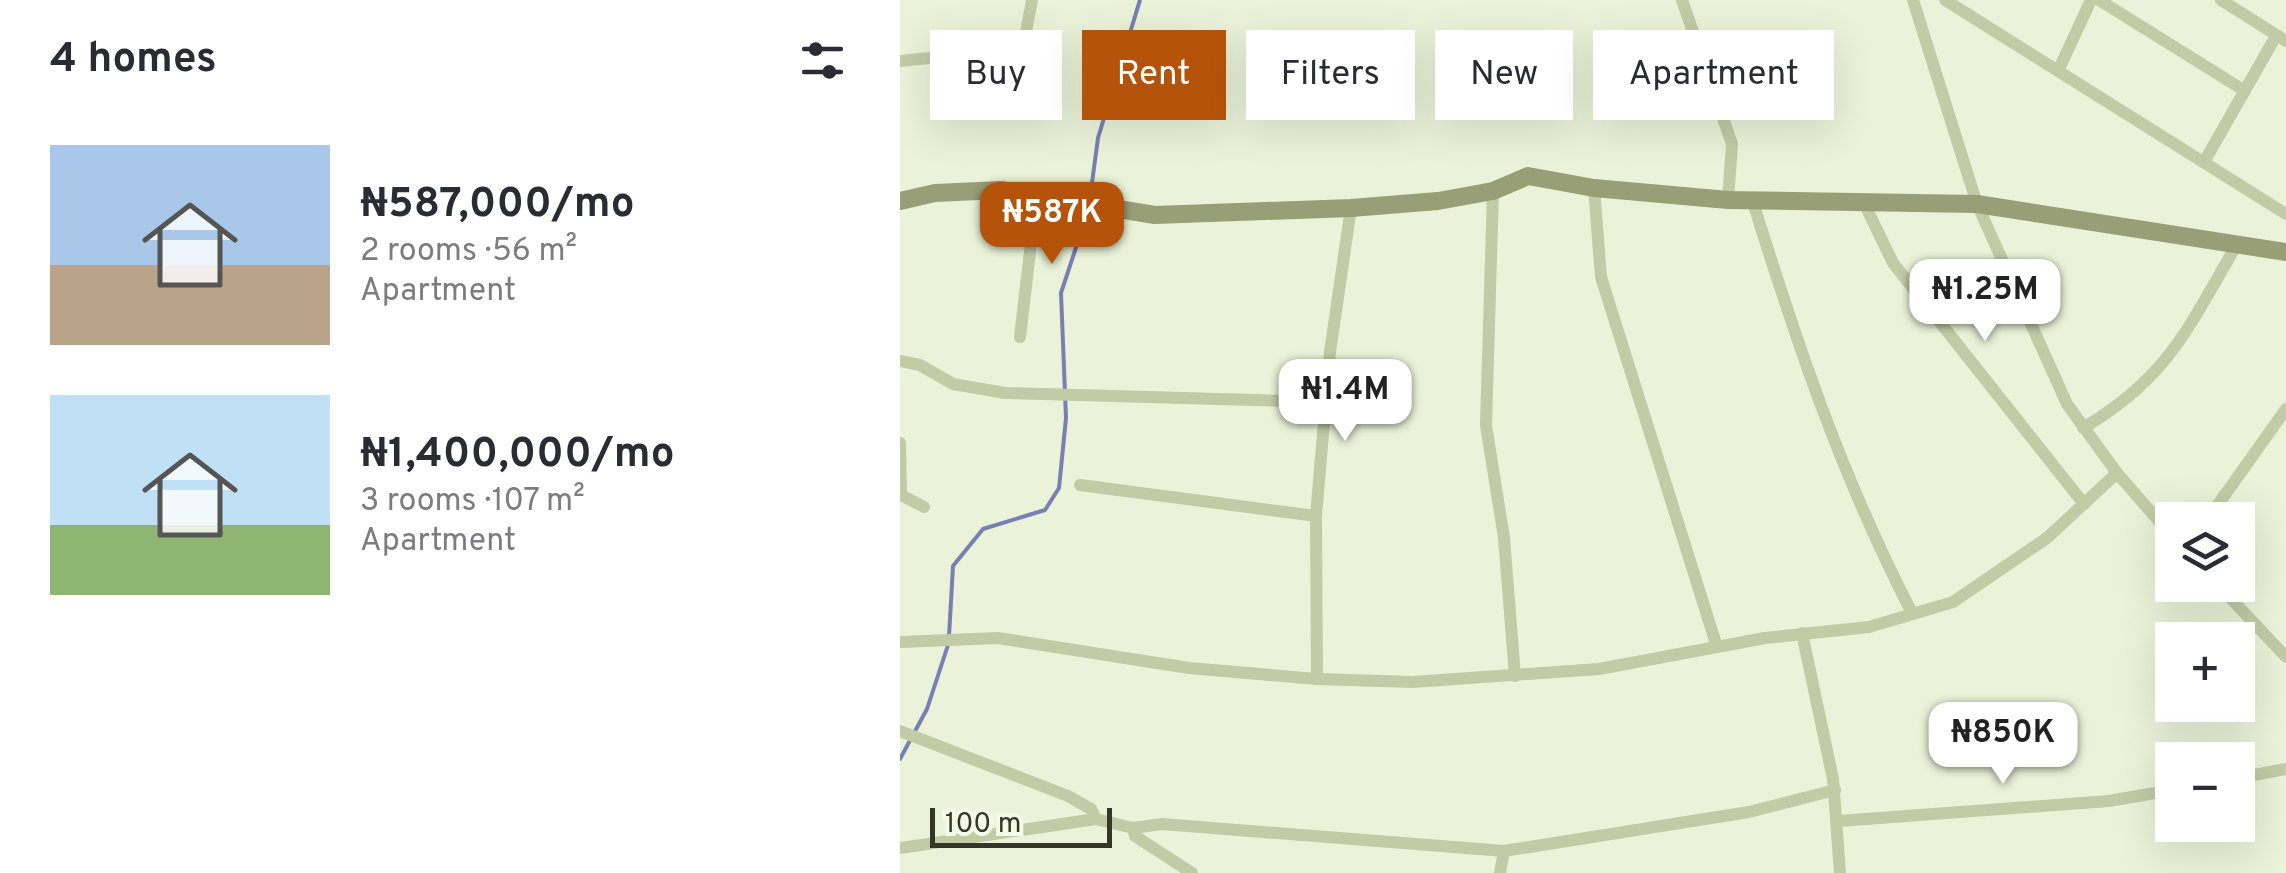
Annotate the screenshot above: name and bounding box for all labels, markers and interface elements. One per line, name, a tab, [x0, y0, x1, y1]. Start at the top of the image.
chip: Buy	[930, 30, 1062, 120]
chip: Rent	[1082, 30, 1226, 120]
chip: Filters	[1246, 30, 1415, 120]
chip: New	[1435, 30, 1573, 120]
chip: Apartment	[1593, 30, 1834, 120]
icon: filters	[795, 33, 850, 88]
text: 4 homes	[50, 34, 217, 87]
text: ₦587,000/mo	[360, 179, 635, 232]
pin: ₦587K	[982, 182, 1122, 267]
icon: home	[130, 185, 250, 305]
text: ₦587K	[1002, 194, 1102, 234]
text: 2 rooms · 56 m²	[360, 232, 577, 272]
pin: ₦1.25M	[1904, 259, 2066, 344]
text: ₦1.25M	[1931, 271, 2039, 311]
text: Apartment	[360, 272, 516, 312]
pin: ₦1.4M	[1275, 359, 1415, 444]
text: ₦1.4M	[1301, 371, 1389, 411]
text: ₦1,400,000/mo	[360, 429, 675, 482]
icon: home	[130, 435, 250, 555]
text: 3 rooms · 107 m²	[360, 482, 585, 522]
map controls	[2155, 502, 2255, 842]
button: layers	[2155, 502, 2255, 602]
text: Apartment	[360, 522, 516, 562]
button: +	[2155, 622, 2255, 722]
pin: ₦850K	[1933, 702, 2073, 787]
text: ₦850K	[1951, 714, 2055, 754]
button: −	[2155, 742, 2255, 842]
scale bar	[930, 803, 1112, 848]
text: 100 m	[945, 807, 1021, 843]

